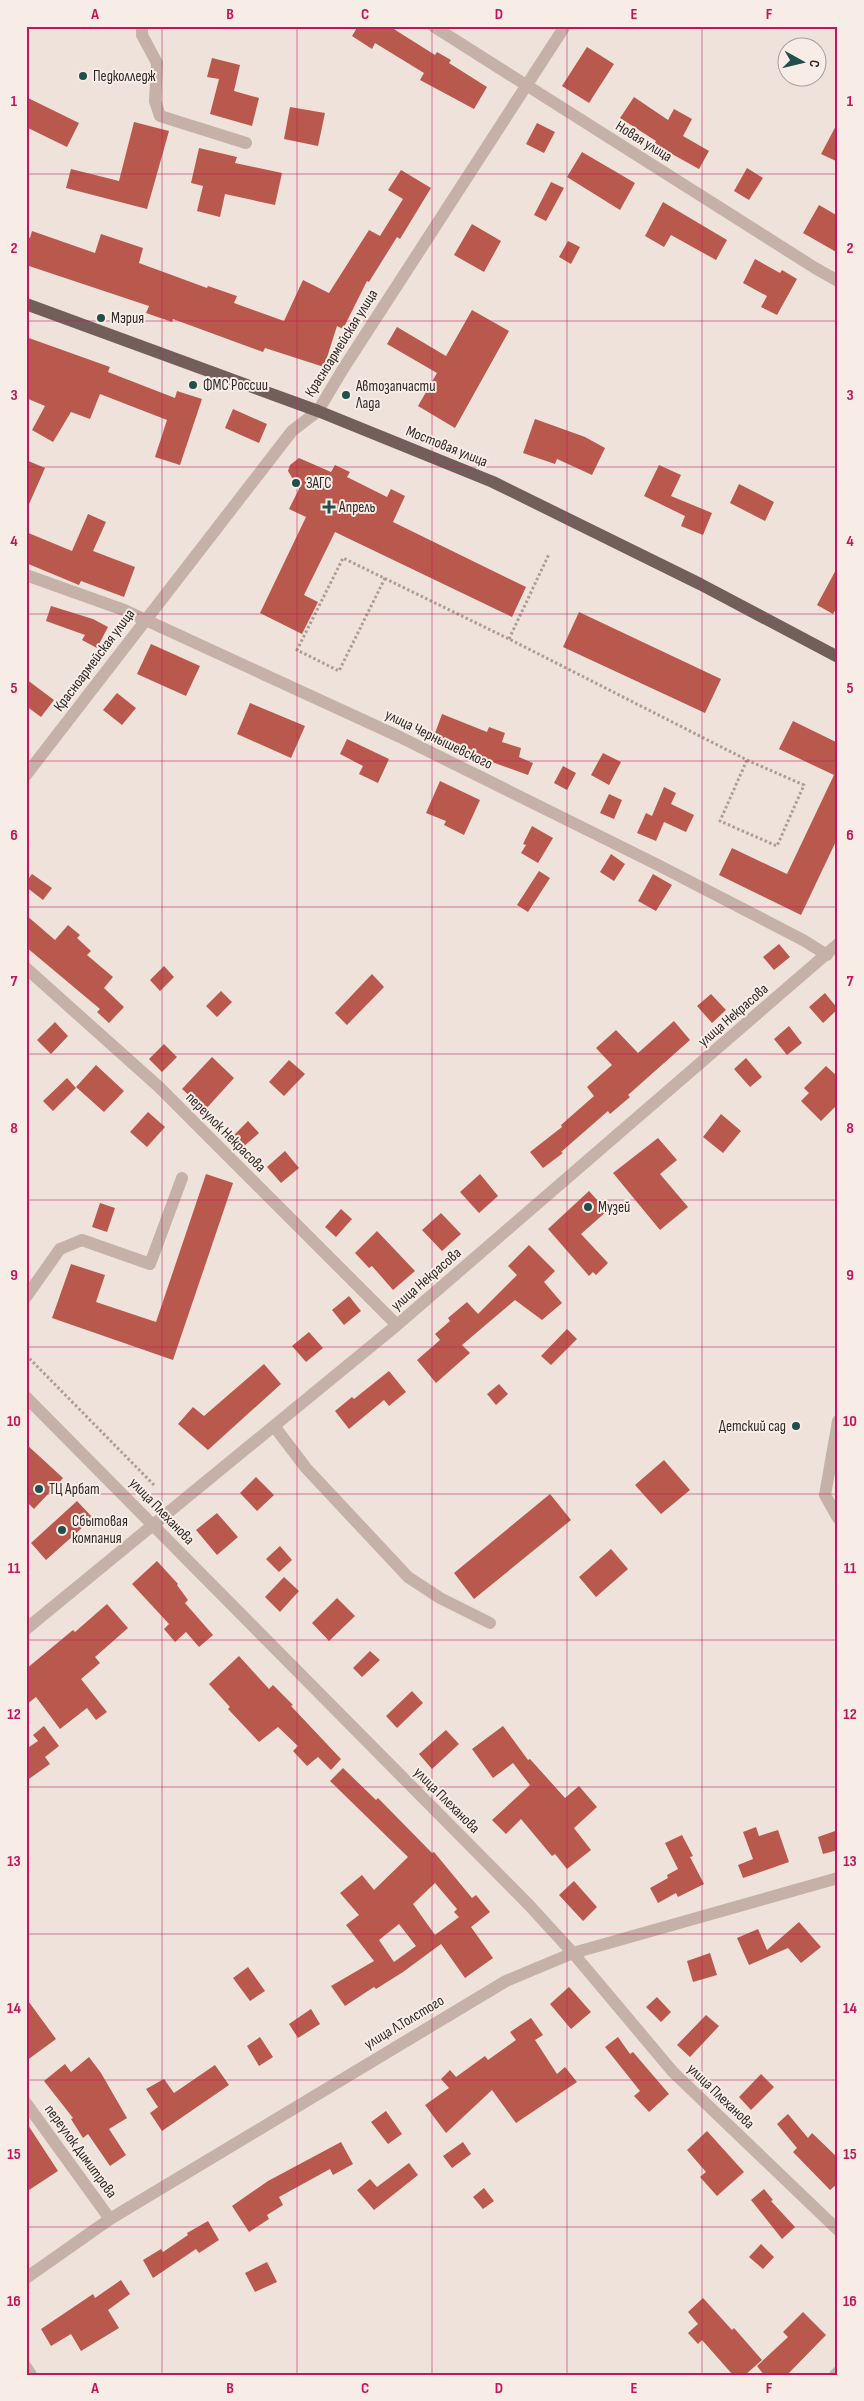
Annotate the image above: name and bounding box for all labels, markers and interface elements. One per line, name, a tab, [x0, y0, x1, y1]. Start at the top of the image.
text: A	[90, 5, 99, 24]
text: B	[226, 5, 234, 24]
text: C	[361, 5, 369, 24]
text: D	[495, 5, 503, 24]
text: E	[631, 5, 638, 24]
text: F	[766, 5, 773, 24]
north arrow	[776, 38, 826, 88]
text: С	[805, 59, 823, 68]
place label: Педколледж	[93, 67, 156, 86]
marker: Педколледж	[77, 70, 89, 82]
text: 1	[11, 92, 18, 111]
text: 1	[847, 92, 854, 111]
street label: Новая улица	[612, 117, 676, 166]
text: 2	[10, 239, 18, 258]
text: 2	[846, 239, 854, 258]
street label: Красноармейская улица	[301, 286, 382, 401]
place label: Мэрия	[111, 309, 144, 328]
marker: Мэрия	[95, 312, 107, 324]
place label: ФМС России	[203, 376, 268, 395]
place label: Автозапчасти Лада	[355, 377, 436, 413]
marker: ФМС России	[187, 379, 199, 391]
text: 3	[10, 386, 18, 405]
text: 3	[846, 386, 854, 405]
marker: Автозапчасти Лада	[340, 389, 352, 401]
street label: Мостовая улица	[403, 421, 491, 472]
place label: ЗАГС	[306, 474, 332, 493]
marker: ЗАГС	[290, 477, 302, 489]
place label: Апрель	[338, 498, 376, 517]
marker: Апрель	[323, 501, 335, 513]
text: 4	[10, 532, 18, 551]
text: 4	[846, 532, 854, 551]
street label: Красноармейская улица	[50, 605, 139, 715]
text: 5	[10, 679, 18, 698]
text: 5	[846, 679, 854, 698]
street label: улица Чернышевского	[382, 705, 496, 774]
text: 6	[10, 826, 18, 845]
text: 6	[846, 826, 854, 845]
text: 7	[11, 972, 18, 991]
text: 7	[847, 972, 854, 991]
street label: улица Некрасова	[694, 979, 773, 1051]
street label: переулок Некрасова	[182, 1088, 270, 1177]
text: 8	[10, 1119, 18, 1138]
text: 8	[846, 1119, 854, 1138]
place label: Музей	[598, 1198, 630, 1217]
marker: Музей	[582, 1201, 594, 1213]
street label: улица Некрасова	[387, 1243, 466, 1315]
text: 9	[10, 1266, 18, 1285]
text: 9	[846, 1266, 854, 1285]
text: 10	[7, 1412, 21, 1431]
text: 10	[843, 1412, 857, 1431]
place label: Детский сад	[719, 1417, 786, 1436]
marker: Детский сад	[790, 1420, 802, 1432]
street label: улица Плеханова	[125, 1474, 199, 1549]
place label: ТЦ Арбат	[49, 1480, 100, 1499]
marker: ТЦ Арбат	[33, 1483, 45, 1495]
place label: Сбытовая компания	[72, 1512, 128, 1548]
marker: Сбытовая компания	[56, 1524, 68, 1536]
text: 11	[8, 1559, 21, 1578]
text: 11	[844, 1559, 857, 1578]
text: 12	[7, 1705, 21, 1724]
text: 12	[843, 1705, 857, 1724]
street label: улица Плеханова	[409, 1763, 484, 1838]
text: 13	[7, 1852, 21, 1871]
text: 13	[843, 1852, 857, 1871]
street label: улица Л.Толстого	[361, 1991, 448, 2054]
text: 14	[7, 1999, 21, 2018]
text: 14	[843, 1999, 857, 2018]
street label: улица Плеханова	[683, 2060, 758, 2133]
street label: переулок Димитрова	[40, 2101, 121, 2202]
text: 15	[7, 2145, 21, 2164]
text: 15	[843, 2145, 857, 2164]
text: 16	[7, 2292, 21, 2311]
text: 16	[843, 2292, 857, 2311]
text: A	[90, 2379, 99, 2398]
text: B	[226, 2379, 234, 2398]
text: C	[361, 2379, 369, 2398]
text: D	[495, 2379, 503, 2398]
text: E	[631, 2379, 638, 2398]
text: F	[766, 2379, 773, 2398]

